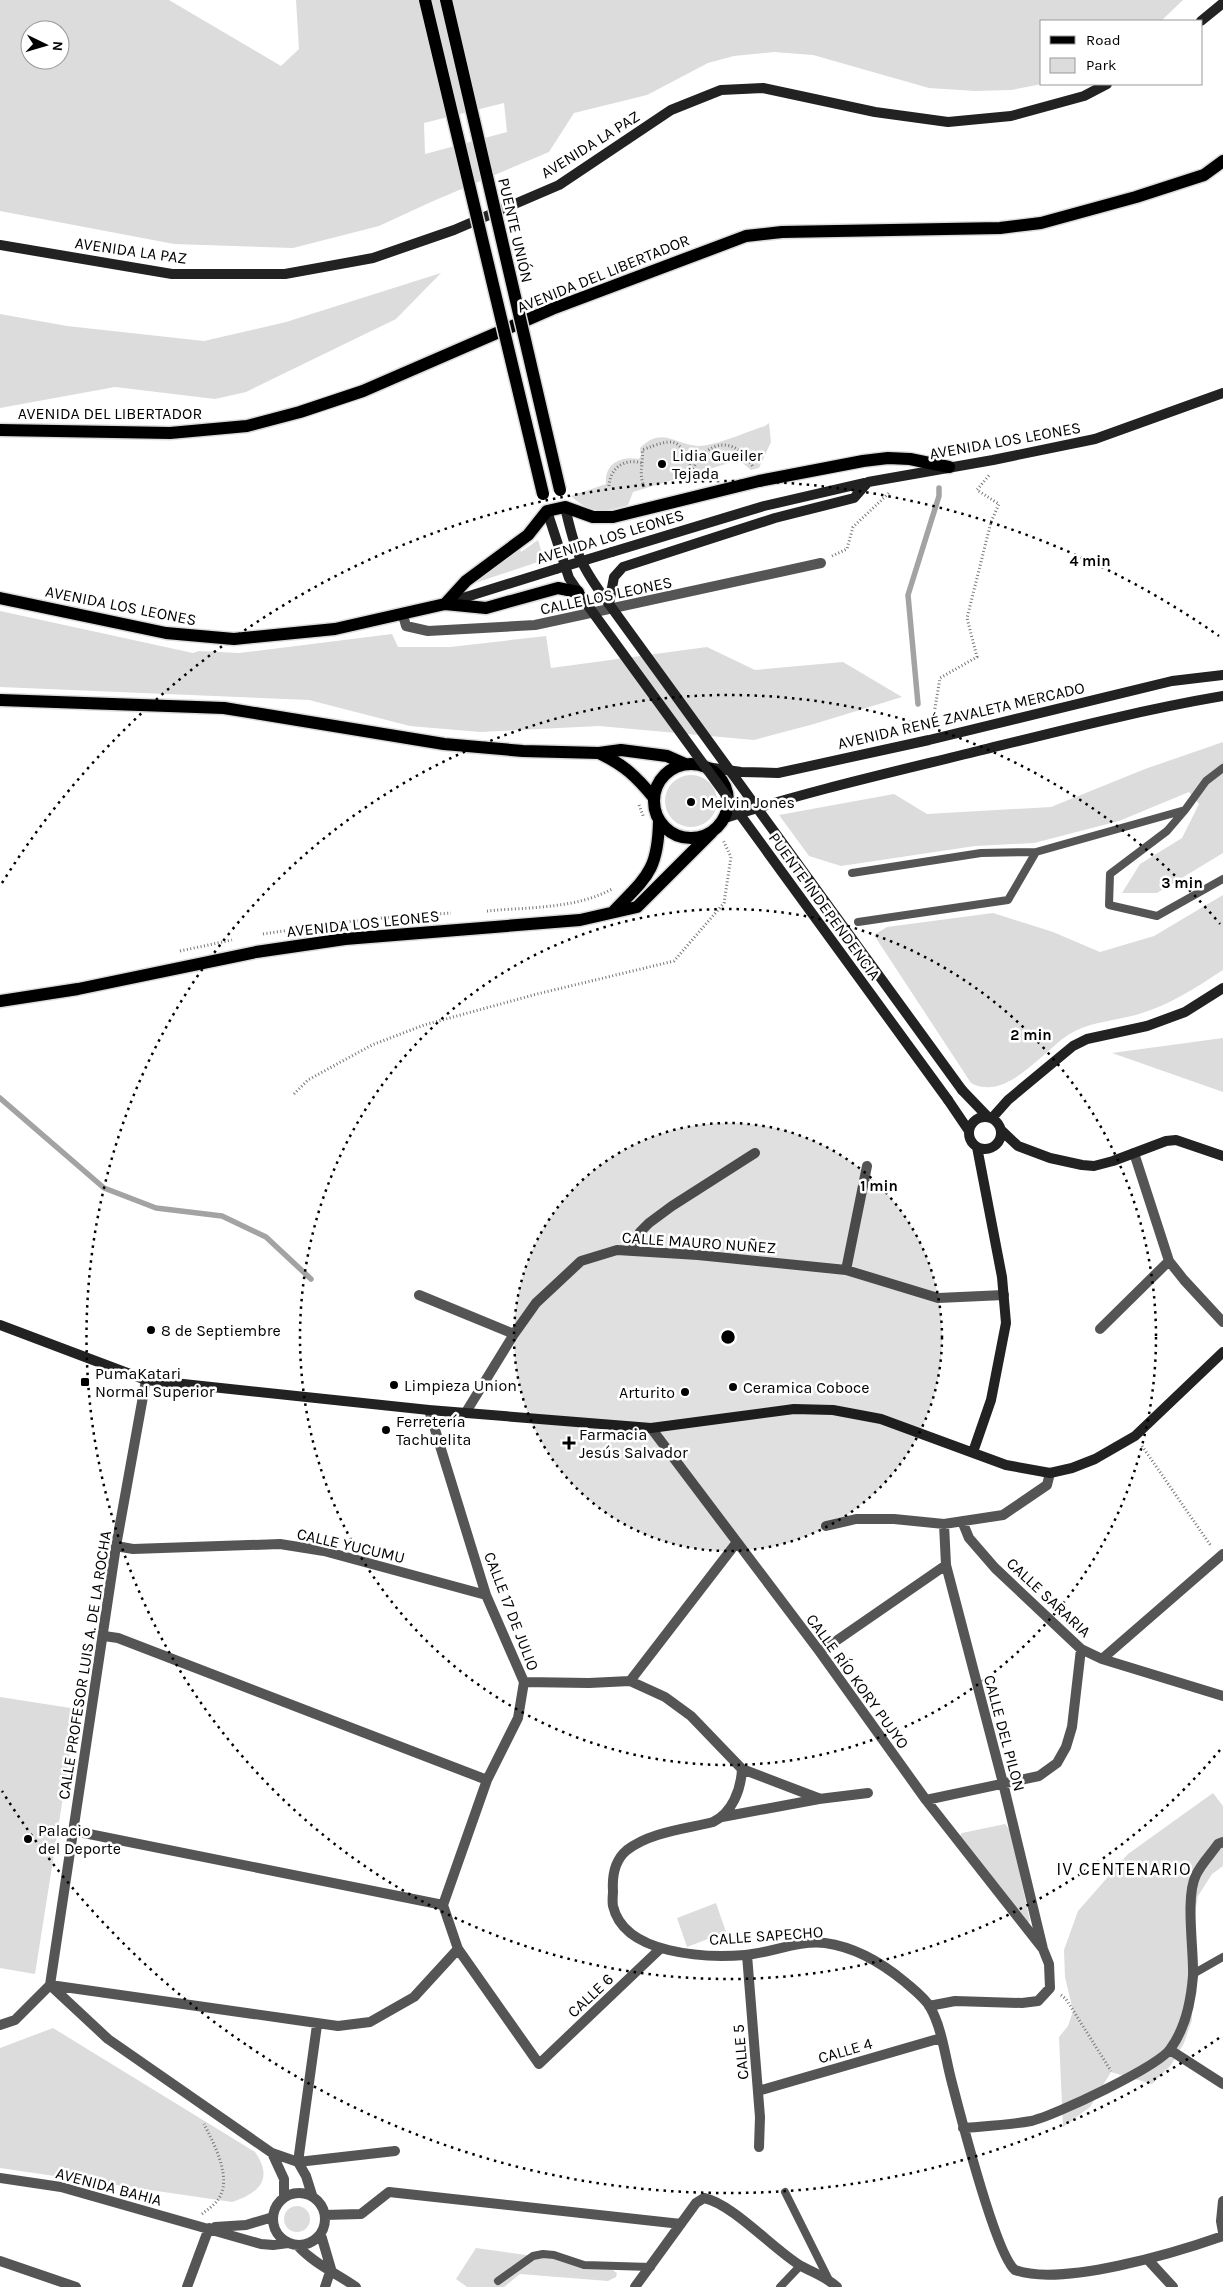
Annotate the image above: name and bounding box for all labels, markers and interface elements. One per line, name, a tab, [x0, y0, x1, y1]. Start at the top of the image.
north arrow	[20, 20, 70, 70]
legend	[1040, 20, 1203, 85]
text: Road	[1086, 31, 1121, 49]
text: N	[49, 40, 66, 52]
text: Park	[1086, 56, 1116, 74]
street label: AVENIDA LA PAZ	[537, 106, 643, 182]
street label: PUENTE UNIÓN	[494, 176, 537, 284]
street label: AVENIDA DEL LIBERTADOR	[514, 230, 692, 317]
street label: AVENIDA LA PAZ	[74, 233, 188, 268]
street label: AVENIDA DEL LIBERTADOR	[18, 404, 202, 423]
street label: AVENIDA LOS LEONES	[928, 418, 1082, 463]
place label: Lidia Gueiler Tejada	[672, 446, 763, 483]
marker: Lidia Gueiler Tejada	[656, 458, 668, 470]
street label: AVENIDA LOS LEONES	[534, 505, 686, 568]
text: 4 min	[1069, 552, 1111, 570]
street label: CALLE LOS LEONES	[538, 572, 674, 619]
street label: AVENIDA LOS LEONES	[44, 582, 198, 629]
street label: AVENIDA RENÉ ZAVALETA MERCADO	[836, 678, 1087, 753]
place label: Melvin Jones	[701, 793, 795, 812]
marker: Melvin Jones	[685, 796, 697, 808]
street label: PUENTE INDEPENDENCIA	[765, 829, 885, 984]
text: 3 min	[1161, 874, 1203, 892]
street label: AVENIDA LOS LEONES	[286, 906, 440, 941]
text: 2 min	[1010, 1026, 1052, 1044]
text: 1 min	[860, 1177, 898, 1195]
street label: CALLE MAURO NUÑEZ	[621, 1228, 777, 1257]
place label: 8 de Septiembre	[161, 1321, 281, 1340]
marker: 8 de Septiembre	[145, 1324, 157, 1336]
centre of rings	[719, 1328, 737, 1346]
place label: PumaKatari Normal Superior	[95, 1364, 215, 1401]
marker: PumaKatari Normal Superior	[79, 1376, 91, 1388]
place label: Limpieza Union	[404, 1376, 517, 1395]
place label: Ceramica Coboce	[743, 1378, 869, 1397]
marker: Limpieza Union	[388, 1379, 400, 1391]
marker: Ceramica Coboce	[727, 1381, 739, 1393]
place label: Arturito	[619, 1383, 675, 1402]
marker: Arturito	[679, 1386, 691, 1398]
place label: Ferretería Tachuelita	[396, 1412, 471, 1449]
marker: Ferretería Tachuelita	[380, 1424, 392, 1436]
place label: Farmacia Jesús Salvador	[579, 1425, 688, 1462]
marker: Farmacia Jesús Salvador	[563, 1437, 575, 1449]
street label: CALLE YUCUMU	[295, 1524, 407, 1567]
street label: CALLE PROFESOR LUIS A. DE LA ROCHA	[54, 1529, 115, 1801]
street label: CALLE 17 DE JULIO	[480, 1549, 543, 1673]
street label: CALLE SARARIA	[1003, 1554, 1095, 1641]
street label: CALLE RÍO KORY PUJYO	[802, 1610, 913, 1752]
street label: CALLE DEL PILON	[980, 1673, 1029, 1793]
place label: Palacio del Deporte	[38, 1821, 121, 1858]
marker: Palacio del Deporte	[22, 1833, 34, 1845]
district label: IV CENTENARIO	[1056, 1858, 1192, 1880]
street label: CALLE SAPECHO	[708, 1922, 824, 1949]
street label: CALLE 6	[563, 1969, 617, 2021]
street label: CALLE 5	[729, 2023, 752, 2081]
street label: CALLE 4	[816, 2034, 875, 2067]
street label: AVENIDA BAHIA	[54, 2163, 164, 2210]

